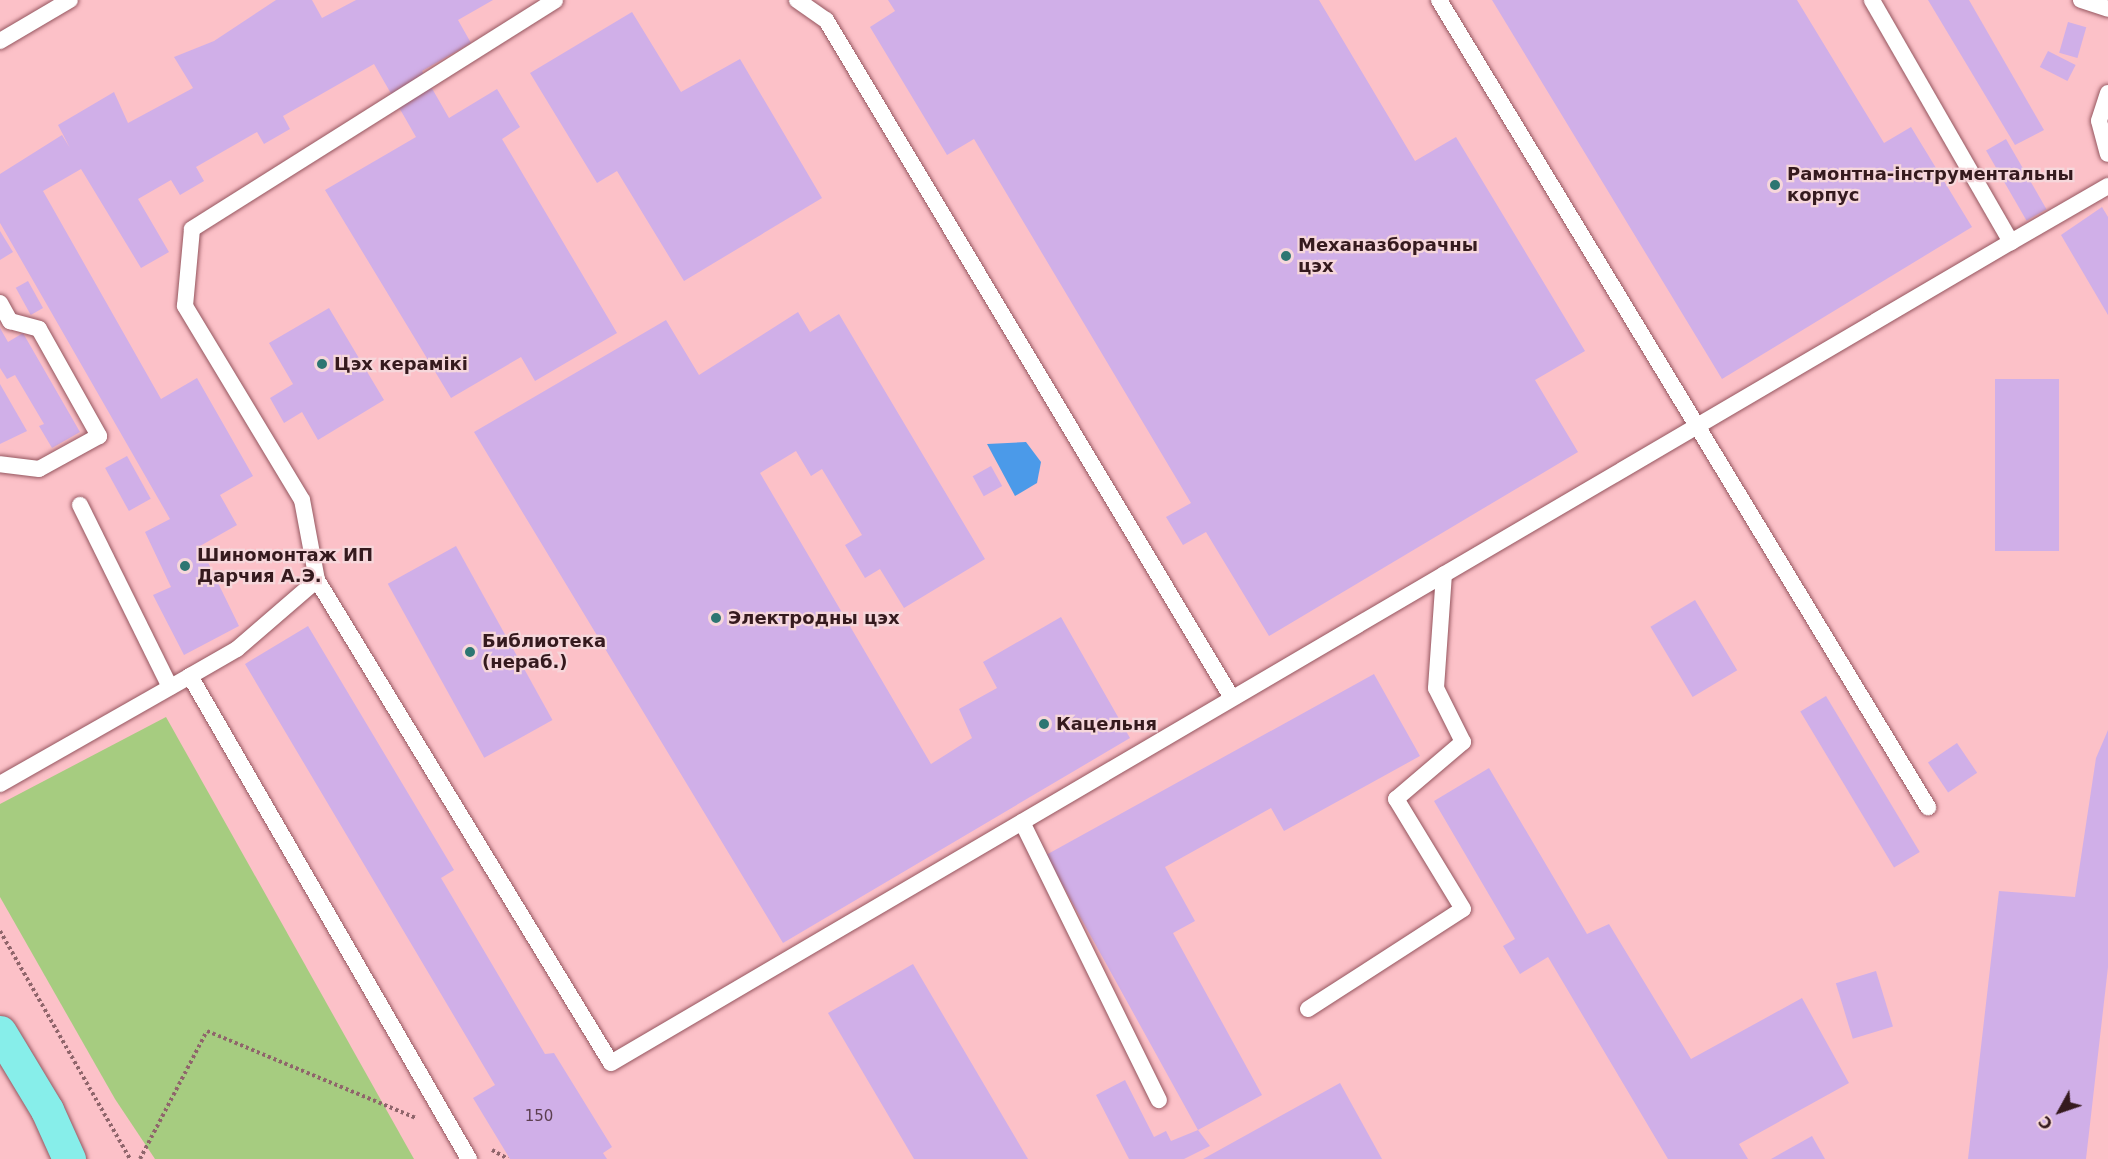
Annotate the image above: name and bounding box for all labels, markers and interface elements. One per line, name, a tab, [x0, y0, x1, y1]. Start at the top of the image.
place label: Рамонтна-інструментальны корпус	[1787, 164, 2074, 207]
marker: Рамонтна-інструментальны корпус	[1768, 178, 1782, 192]
place label: Механазборачны цэх	[1298, 235, 1478, 278]
marker: Механазборачны цэх	[1279, 249, 1293, 263]
place label: Цэх керамікі	[334, 353, 468, 375]
marker: Цэх керамікі	[315, 357, 329, 371]
place label: Шиномонтаж ИП Дарчия А.Э.	[197, 545, 373, 588]
marker: Шиномонтаж ИП Дарчия А.Э.	[178, 559, 192, 573]
place label: Электродны цэх	[728, 607, 900, 629]
marker: Электродны цэх	[709, 611, 723, 625]
place label: Библиотека (нераб.)	[482, 631, 606, 674]
marker: Библиотека (нераб.)	[463, 645, 477, 659]
place label: Кацельня	[1056, 713, 1157, 735]
marker: Кацельня	[1037, 717, 1051, 731]
north arrow	[2030, 1081, 2090, 1141]
house number: 150	[525, 1108, 553, 1126]
text: С	[2035, 1112, 2057, 1133]

